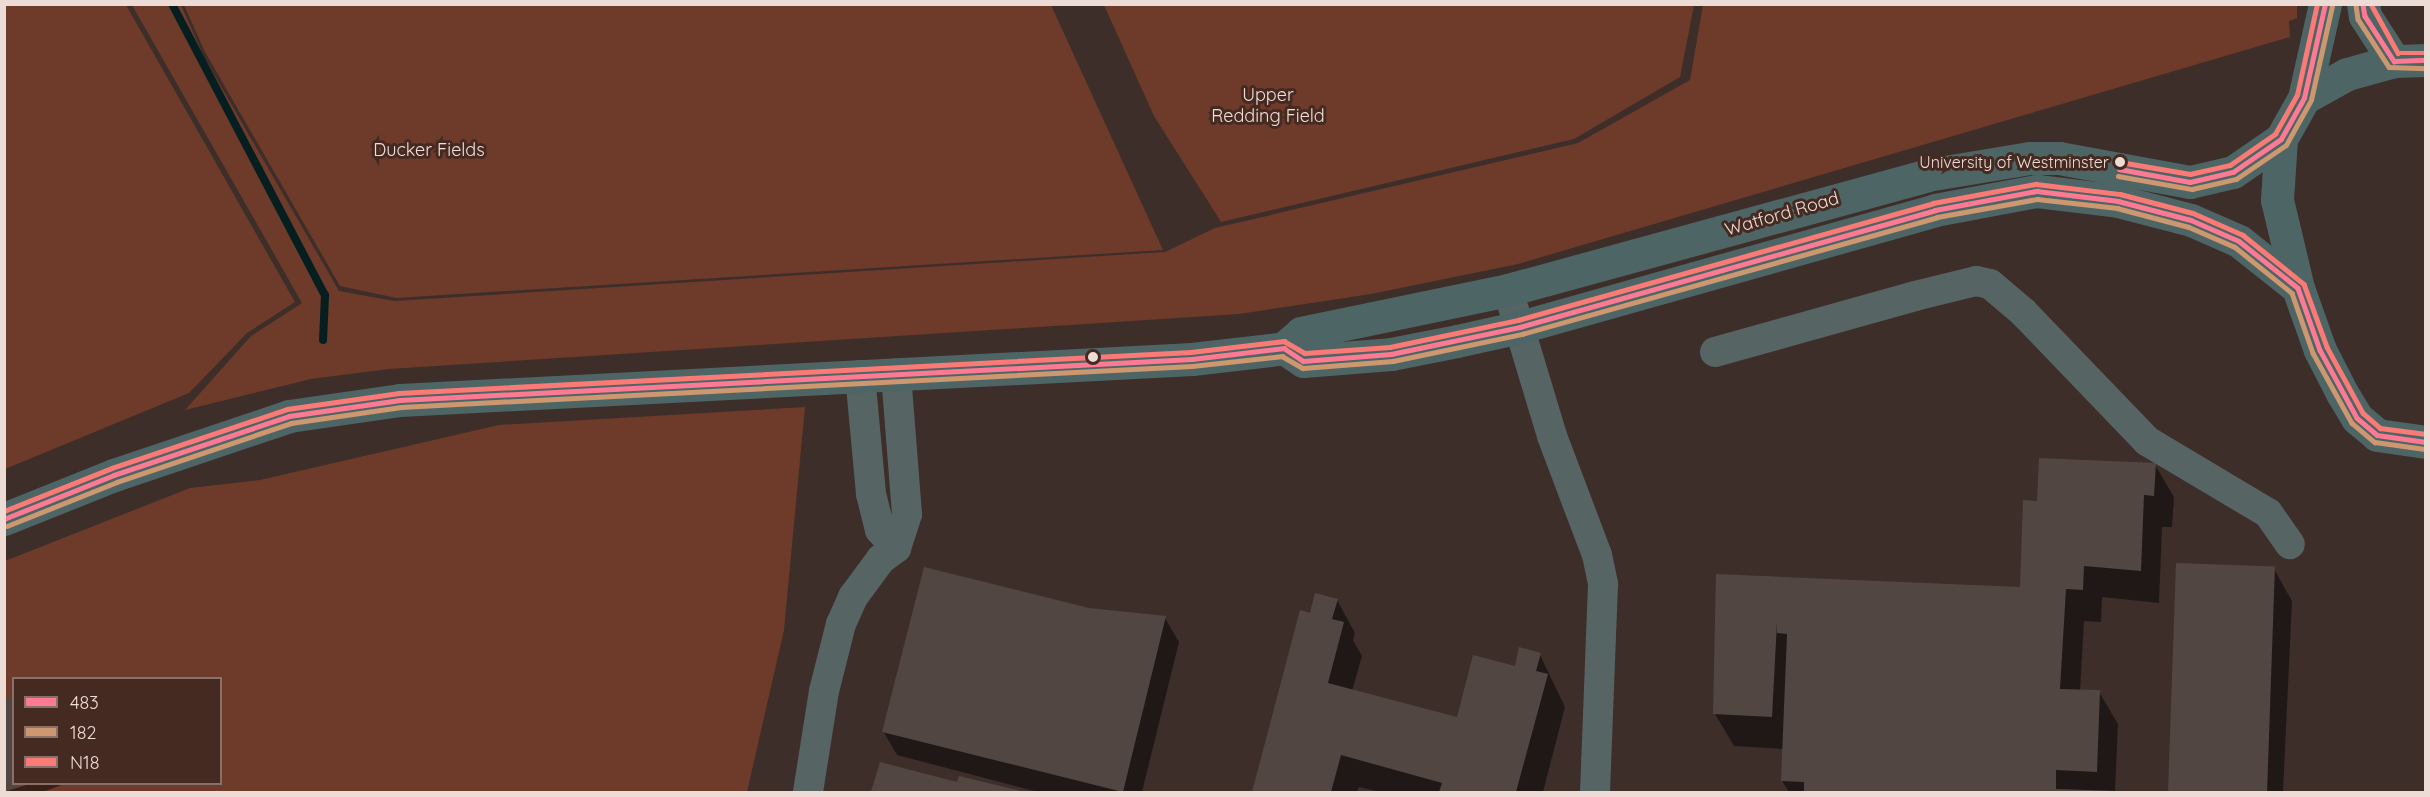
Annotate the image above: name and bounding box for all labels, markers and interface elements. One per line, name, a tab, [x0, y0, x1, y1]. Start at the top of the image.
park label: Upper Redding Field	[1211, 85, 1325, 128]
park label: Ducker Fields	[373, 139, 485, 161]
place label: University of Westminster	[1919, 152, 2109, 172]
marker: University of Westminster	[2114, 156, 2126, 168]
street label: Watford Road	[1723, 187, 1841, 241]
unlabelled marker	[1087, 351, 1099, 363]
legend	[12, 677, 222, 785]
text: 483	[70, 691, 99, 714]
text: 182	[70, 721, 96, 744]
text: N18	[70, 751, 99, 774]

